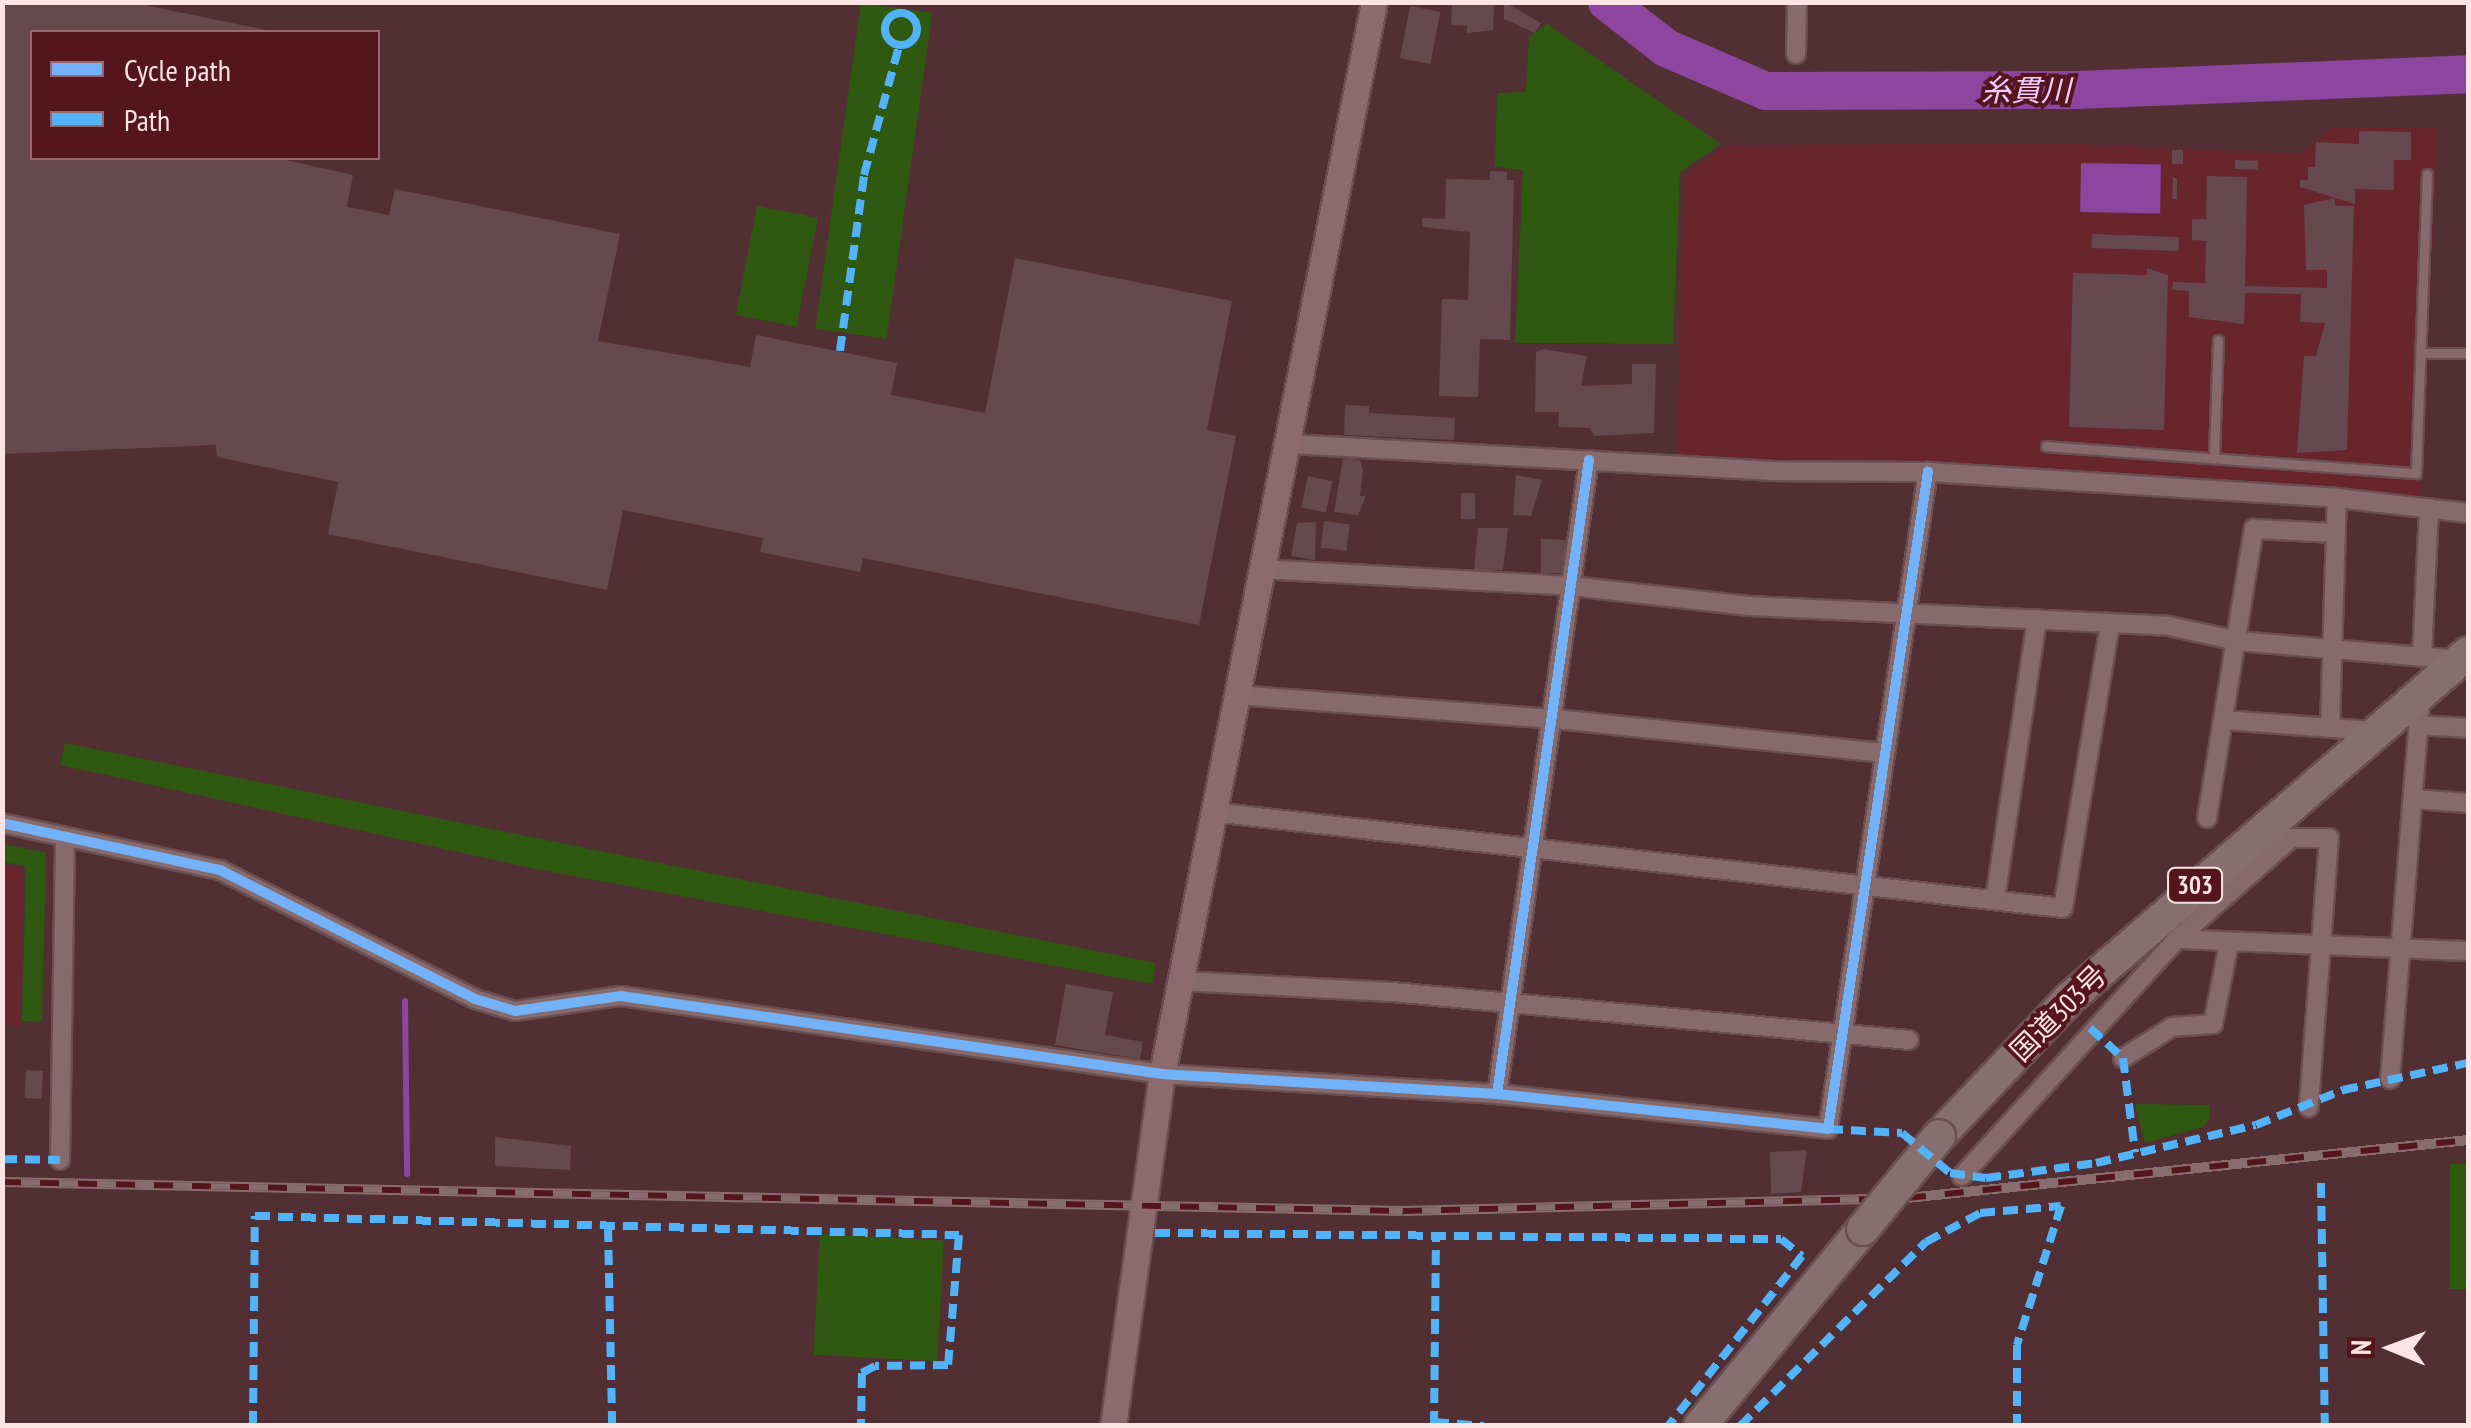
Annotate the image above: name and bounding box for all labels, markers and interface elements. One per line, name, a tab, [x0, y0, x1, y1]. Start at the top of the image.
legend	[30, 30, 380, 160]
text: Cycle path	[124, 50, 231, 89]
water label: 糸貫川	[1981, 72, 2071, 108]
text: Path	[124, 100, 170, 139]
road number: 303	[2165, 865, 2225, 905]
street label: 国道303号	[2003, 958, 2113, 1068]
north arrow	[2341, 1298, 2441, 1398]
text: N	[2342, 1340, 2379, 1355]

